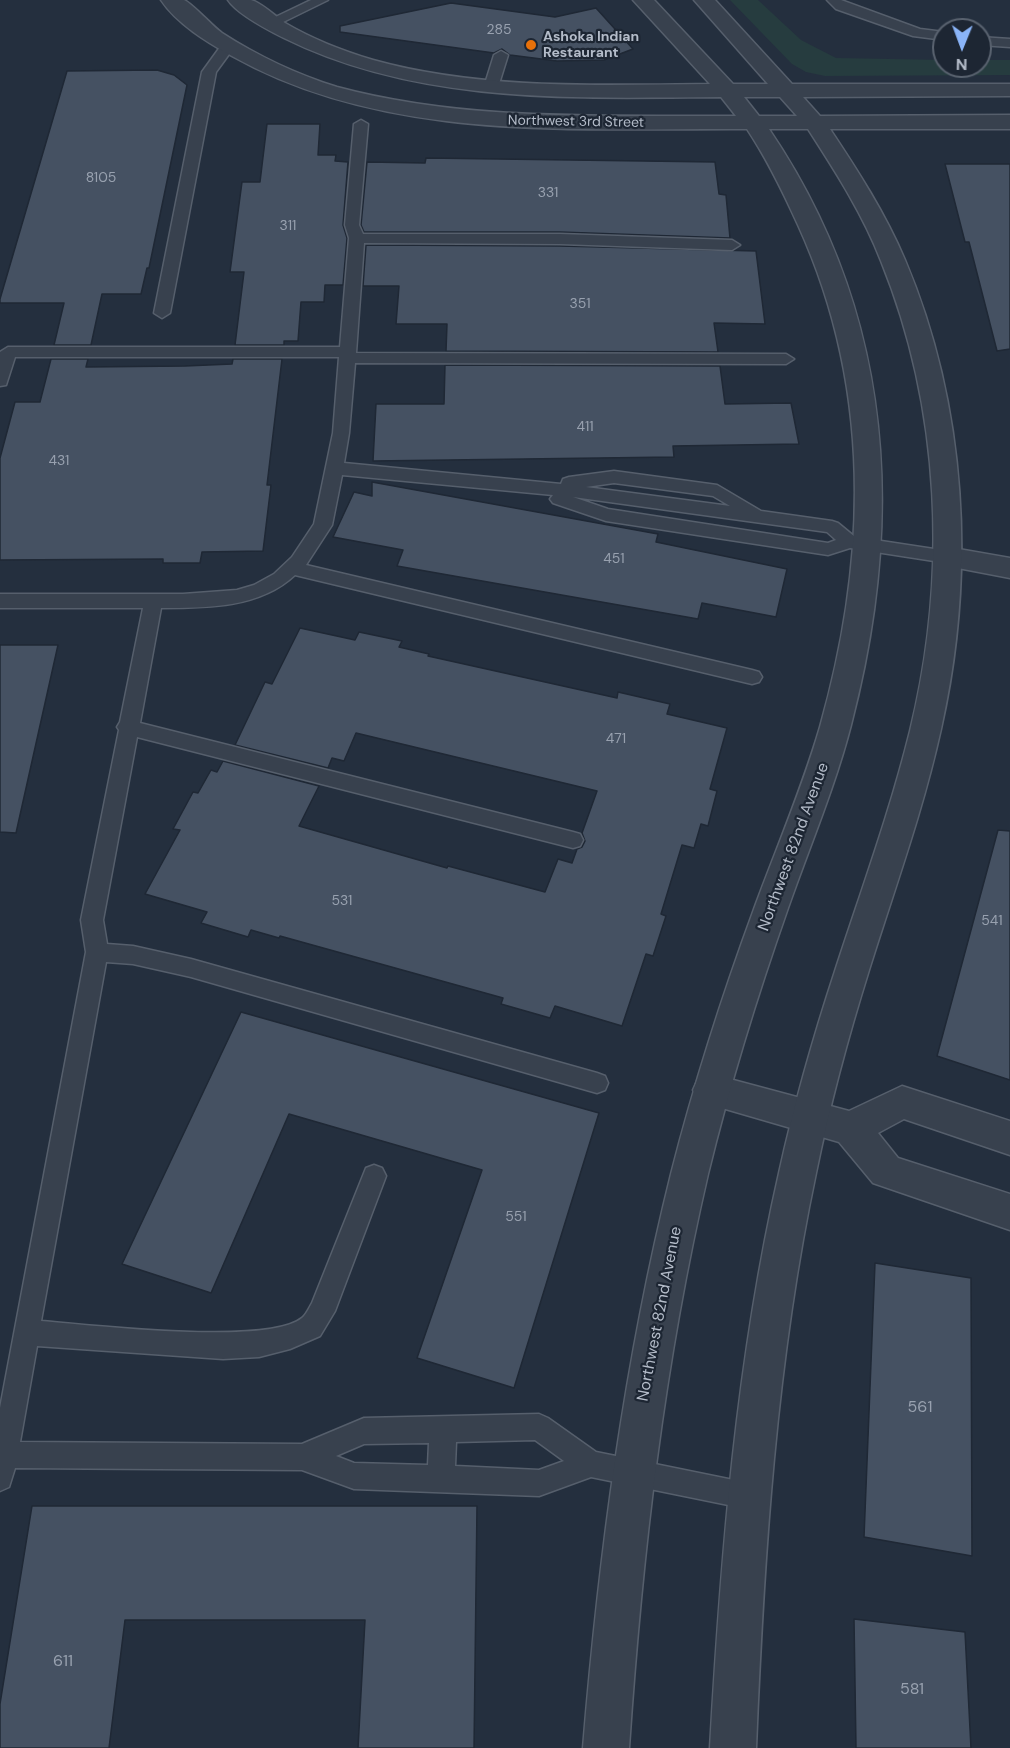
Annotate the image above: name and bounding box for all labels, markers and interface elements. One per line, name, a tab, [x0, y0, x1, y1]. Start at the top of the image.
north arrow	[932, 18, 992, 78]
house number: 285	[487, 22, 511, 38]
place label: Ashoka Indian Restaurant	[543, 29, 639, 62]
marker: Ashoka Indian Restaurant	[524, 38, 538, 52]
text: N	[956, 54, 968, 75]
street label: Northwest 3rd Street	[508, 112, 644, 132]
house number: 8105	[86, 170, 116, 186]
house number: 331	[538, 185, 558, 201]
house number: 311	[280, 218, 296, 234]
house number: 351	[569, 296, 591, 312]
house number: 411	[576, 419, 594, 435]
house number: 431	[49, 453, 69, 469]
house number: 451	[603, 551, 625, 567]
house number: 471	[606, 731, 626, 747]
street label: Northwest 82nd Avenue	[755, 760, 833, 934]
house number: 531	[332, 893, 352, 909]
house number: 541	[981, 913, 1003, 929]
house number: 551	[505, 1209, 527, 1225]
street label: Northwest 82nd Avenue	[634, 1225, 686, 1403]
house number: 561	[908, 1398, 932, 1418]
house number: 611	[53, 1652, 73, 1672]
house number: 581	[900, 1680, 924, 1700]

